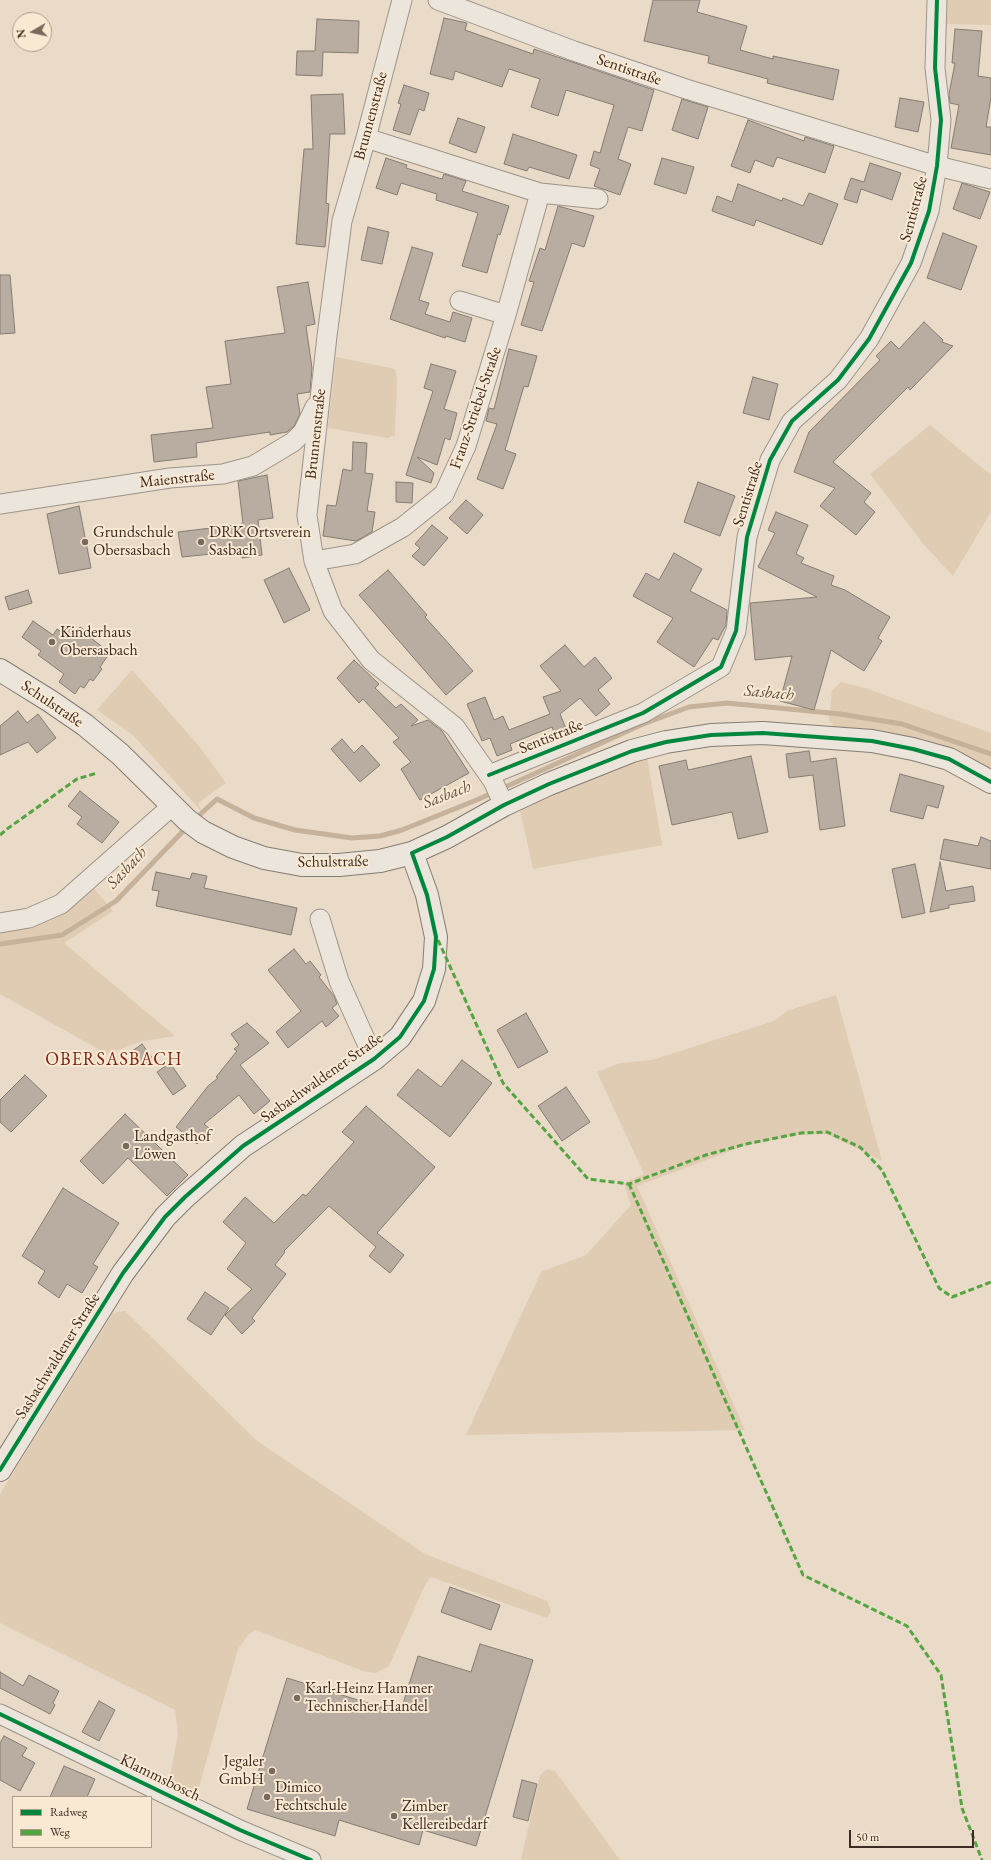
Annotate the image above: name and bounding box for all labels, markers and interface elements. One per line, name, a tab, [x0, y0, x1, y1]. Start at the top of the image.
north arrow	[12, 12, 52, 52]
text: N	[14, 28, 29, 39]
street label: Sentistraße	[594, 50, 664, 90]
street label: Brunnenstraße	[350, 70, 392, 162]
street label: Sentistraße	[896, 174, 932, 244]
street label: Franz-Striebel-Straße	[446, 344, 506, 472]
street label: Brunnenstraße	[302, 388, 330, 480]
street label: Sentistraße	[729, 459, 767, 529]
street label: Maienstraße	[139, 466, 215, 492]
place label: Grundschule Obersasbach	[93, 523, 173, 561]
place label: DRK Ortsverein Sasbach	[209, 523, 311, 561]
marker: Grundschule Obersasbach	[80, 537, 90, 547]
marker: DRK Ortsverein Sasbach	[196, 537, 206, 547]
place label: Kinderhaus Obersasbach	[60, 623, 138, 661]
marker: Kinderhaus Obersasbach	[47, 637, 57, 647]
street label: Schulstraße	[17, 676, 87, 732]
water label: Sasbach	[743, 681, 795, 705]
street label: Sentistraße	[516, 715, 586, 759]
water label: Sasbach	[420, 777, 474, 813]
water label: Sasbach	[102, 843, 152, 893]
street label: Schulstraße	[297, 852, 369, 872]
street label: Sasbachwaldener Straße	[257, 1029, 387, 1127]
district label: OBERSASBACH	[45, 1049, 183, 1071]
place label: Landgasthof Löwen	[134, 1127, 211, 1165]
marker: Landgasthof Löwen	[121, 1141, 131, 1151]
street label: Sasbachwaldener Straße	[12, 1290, 104, 1422]
place label: Karl-Heinz Hammer Technischer Handel	[305, 1679, 432, 1717]
marker: Karl-Heinz Hammer Technischer Handel	[292, 1693, 302, 1703]
street label: Klammsbosch	[117, 1750, 203, 1806]
place label: Jegaler GmbH	[219, 1752, 264, 1790]
marker: Jegaler GmbH	[267, 1766, 277, 1776]
place label: Dimico Fechtschule	[275, 1778, 347, 1816]
marker: Dimico Fechtschule	[262, 1792, 272, 1802]
legend	[12, 1796, 152, 1848]
place label: Zimber Kellereibedarf	[402, 1797, 488, 1835]
text: Radweg	[50, 1804, 87, 1820]
marker: Zimber Kellereibedarf	[389, 1811, 399, 1821]
scale bar	[851, 1822, 976, 1848]
text: Weg	[50, 1824, 70, 1840]
text: 50 m	[856, 1829, 879, 1845]

